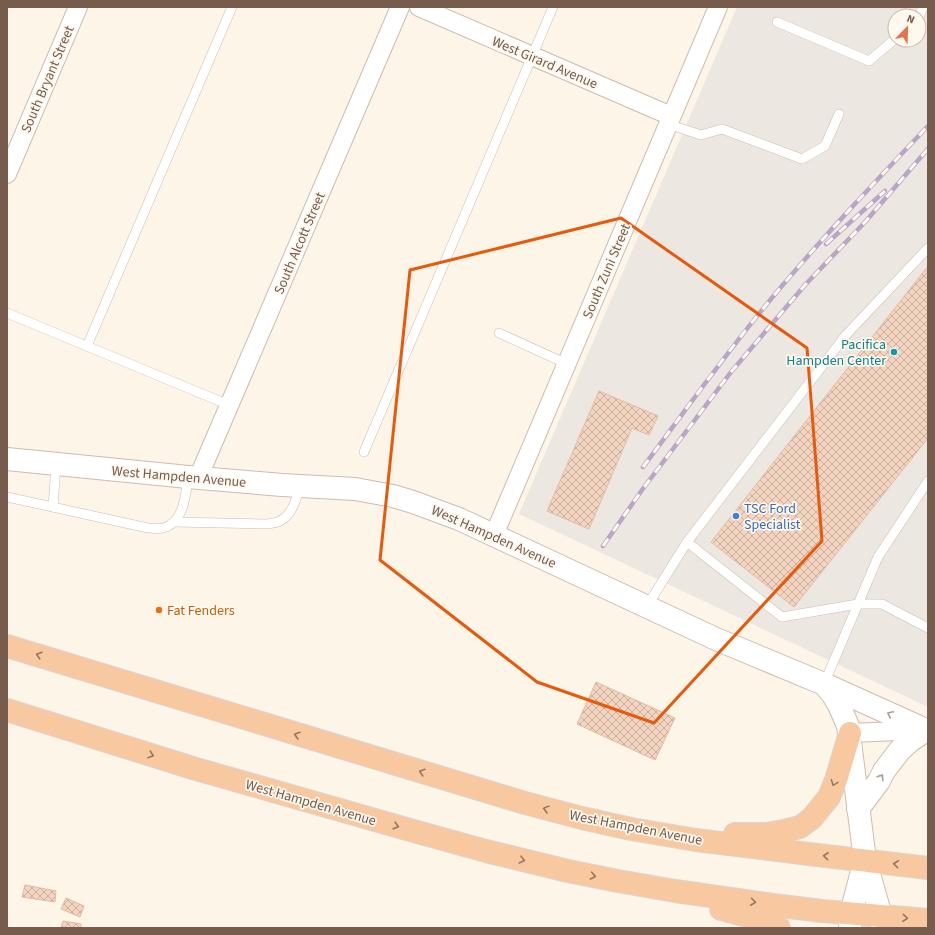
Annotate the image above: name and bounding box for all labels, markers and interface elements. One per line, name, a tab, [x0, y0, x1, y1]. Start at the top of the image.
north arrow	[887, 8, 927, 48]
text: N	[904, 11, 917, 28]
street label: South Bryant Street	[16, 22, 80, 136]
street label: West Girard Avenue	[489, 32, 601, 94]
street label: South Alcott Street	[269, 189, 331, 298]
street label: South Zuni Street	[578, 220, 636, 322]
place label: Pacifica Hampden Center	[786, 335, 886, 371]
marker: Pacifica Hampden Center	[889, 347, 899, 357]
street label: West Hampden Avenue	[111, 461, 247, 493]
place label: TSC Ford Specialist	[744, 499, 801, 535]
street label: West Hampden Avenue	[428, 500, 559, 574]
marker: TSC Ford Specialist	[731, 511, 741, 521]
place label: Fat Fenders	[167, 601, 235, 621]
marker: Fat Fenders	[154, 605, 164, 615]
one-way arrow	[36, 652, 43, 660]
one-way arrow	[887, 711, 895, 719]
one-way arrow	[294, 731, 301, 740]
one-way arrow	[147, 750, 154, 759]
one-way arrow	[418, 768, 425, 777]
one-way arrow	[876, 774, 883, 781]
street label: West Hampden Avenue	[243, 775, 378, 831]
one-way arrow	[831, 780, 839, 787]
one-way arrow	[543, 805, 550, 813]
street label: West Hampden Avenue	[568, 805, 704, 851]
one-way arrow	[393, 821, 400, 830]
one-way arrow	[823, 852, 829, 861]
one-way arrow	[519, 855, 525, 863]
one-way arrow	[893, 860, 899, 869]
one-way arrow	[590, 872, 596, 880]
one-way arrow	[750, 897, 756, 906]
one-way arrow	[902, 913, 908, 922]

